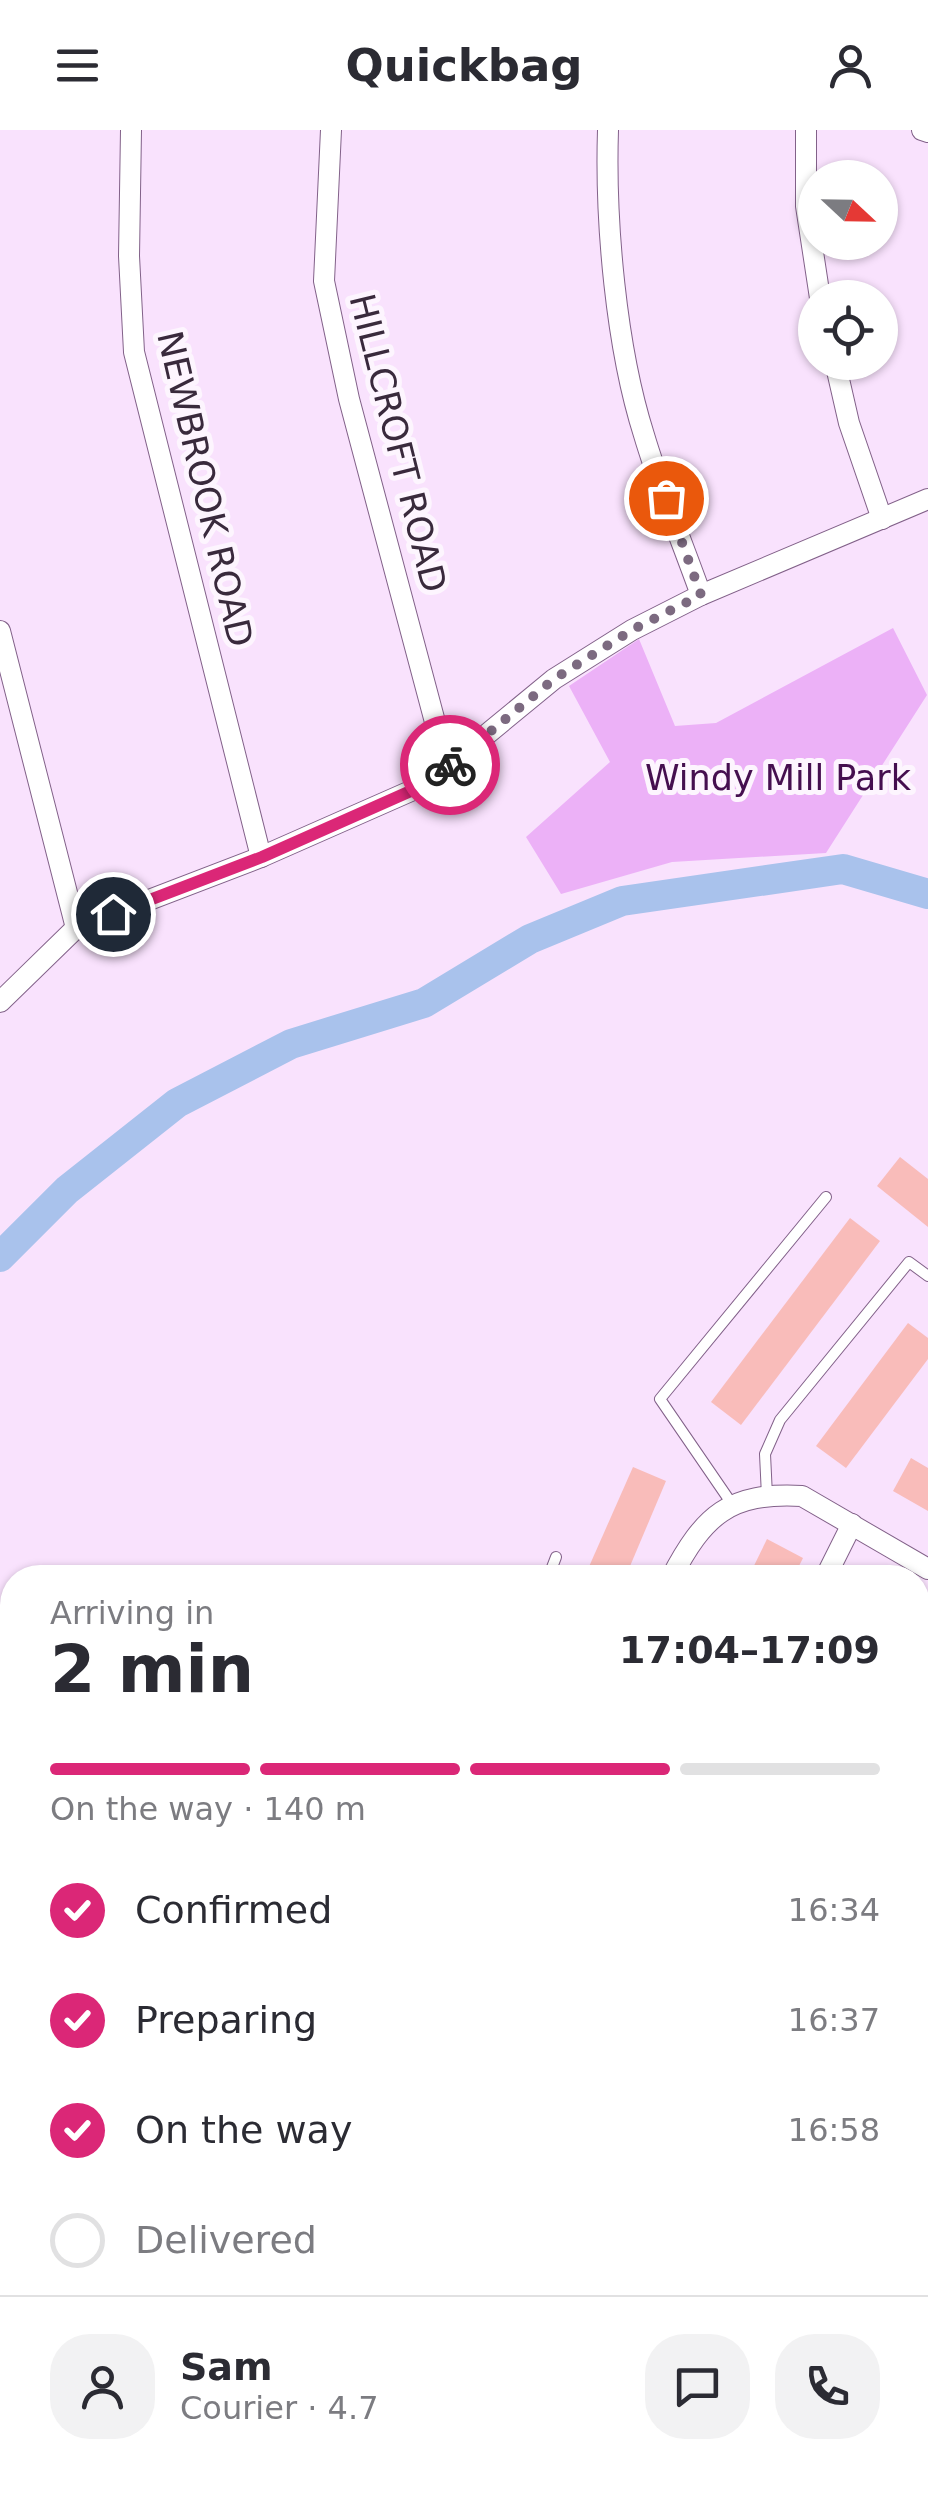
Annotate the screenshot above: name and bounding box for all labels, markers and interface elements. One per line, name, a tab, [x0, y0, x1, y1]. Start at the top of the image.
icon: menu	[50, 38, 105, 93]
icon: person	[823, 38, 878, 93]
text: Quickbag	[345, 39, 583, 92]
north arrow	[798, 160, 898, 260]
map controls	[798, 160, 898, 380]
button: locate	[798, 280, 898, 380]
street label: HILLCROFT ROAD	[342, 290, 454, 596]
street label: NEWBROOK ROAD	[149, 327, 261, 651]
pin	[624, 456, 709, 541]
icon: bag	[639, 471, 694, 526]
courier	[400, 715, 500, 815]
icon: bike	[423, 738, 478, 793]
park label: Windy Mill Park	[645, 758, 912, 798]
pin	[71, 872, 156, 957]
icon: home	[86, 887, 141, 942]
text: Arriving in	[50, 1594, 214, 1632]
text: 17:04–17:09	[619, 1628, 880, 1672]
text: 2 min	[50, 1632, 254, 1707]
text: On the way · 140 m	[50, 1790, 366, 1828]
icon: check	[50, 1883, 105, 1938]
text: Confirmed	[135, 1888, 332, 1932]
text: 16:34	[788, 1891, 880, 1929]
icon: check	[50, 1993, 105, 2048]
text: Preparing	[135, 1998, 317, 2042]
text: 16:37	[788, 2001, 880, 2039]
icon: check	[50, 2103, 105, 2158]
text: On the way	[135, 2108, 352, 2152]
text: 16:58	[788, 2111, 880, 2149]
text: Delivered	[135, 2218, 317, 2262]
button: person	[50, 2334, 155, 2439]
button: chat	[645, 2334, 750, 2439]
button: phone	[775, 2334, 880, 2439]
text: Sam	[180, 2345, 273, 2389]
text: Courier · 4.7	[180, 2389, 379, 2427]

